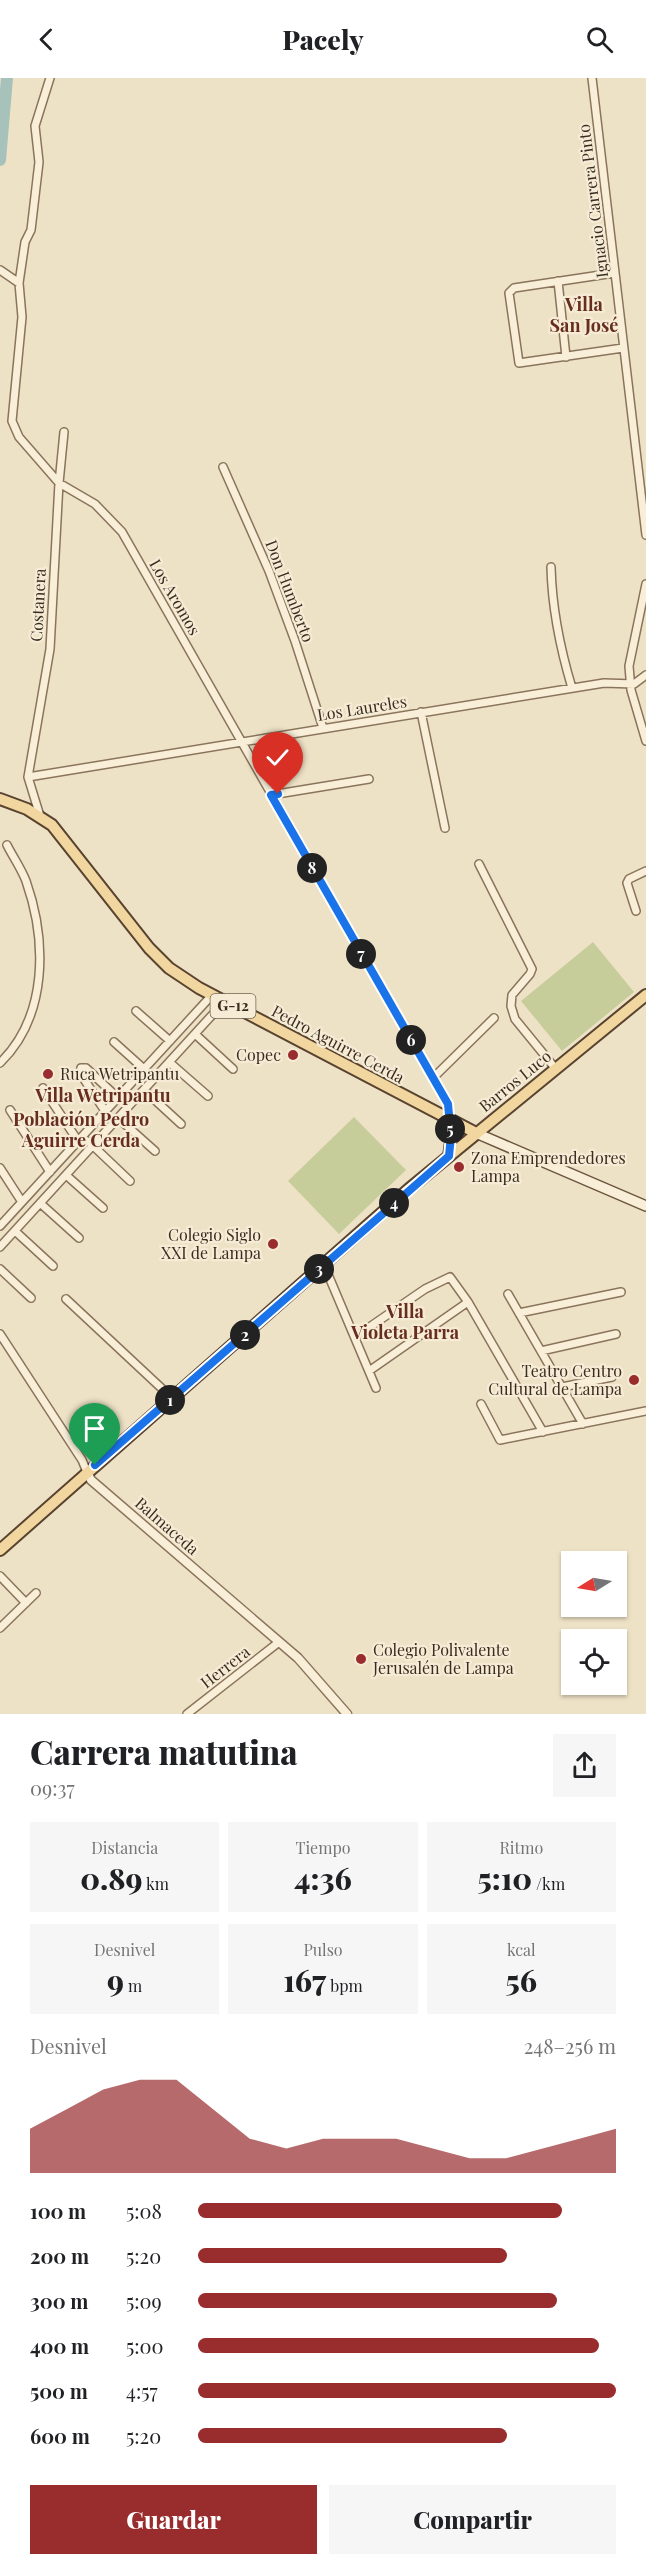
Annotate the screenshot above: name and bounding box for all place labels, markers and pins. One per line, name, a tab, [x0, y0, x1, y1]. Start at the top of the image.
pin	[252, 732, 303, 794]
pin: 8	[297, 853, 327, 883]
pin: 7	[346, 939, 376, 969]
pin: 6	[396, 1025, 426, 1055]
place label: Copec	[236, 1044, 281, 1065]
marker: Copec	[286, 1048, 300, 1062]
place label: Ruca Wetripantu	[60, 1063, 179, 1084]
marker: Ruca Wetripantu	[41, 1067, 55, 1081]
pin: 5	[435, 1114, 465, 1144]
place label: Zona Emprendedores Lampa	[471, 1147, 626, 1186]
marker: Zona Emprendedores Lampa	[452, 1160, 466, 1174]
pin: 4	[379, 1188, 409, 1218]
place label: Colegio Siglo XXI de Lampa	[161, 1224, 261, 1263]
marker: Colegio Siglo XXI de Lampa	[266, 1237, 280, 1251]
pin: 3	[304, 1254, 334, 1284]
pin: 2	[230, 1320, 260, 1350]
place label: Teatro Centro Cultural de Lampa	[488, 1360, 622, 1399]
marker: Teatro Centro Cultural de Lampa	[627, 1373, 641, 1387]
pin: 1	[155, 1385, 185, 1415]
pin	[69, 1403, 120, 1465]
place label: Colegio Polivalente Jerusalén de Lampa	[372, 1639, 514, 1678]
marker: Colegio Polivalente Jerusalén de Lampa	[354, 1652, 368, 1666]

